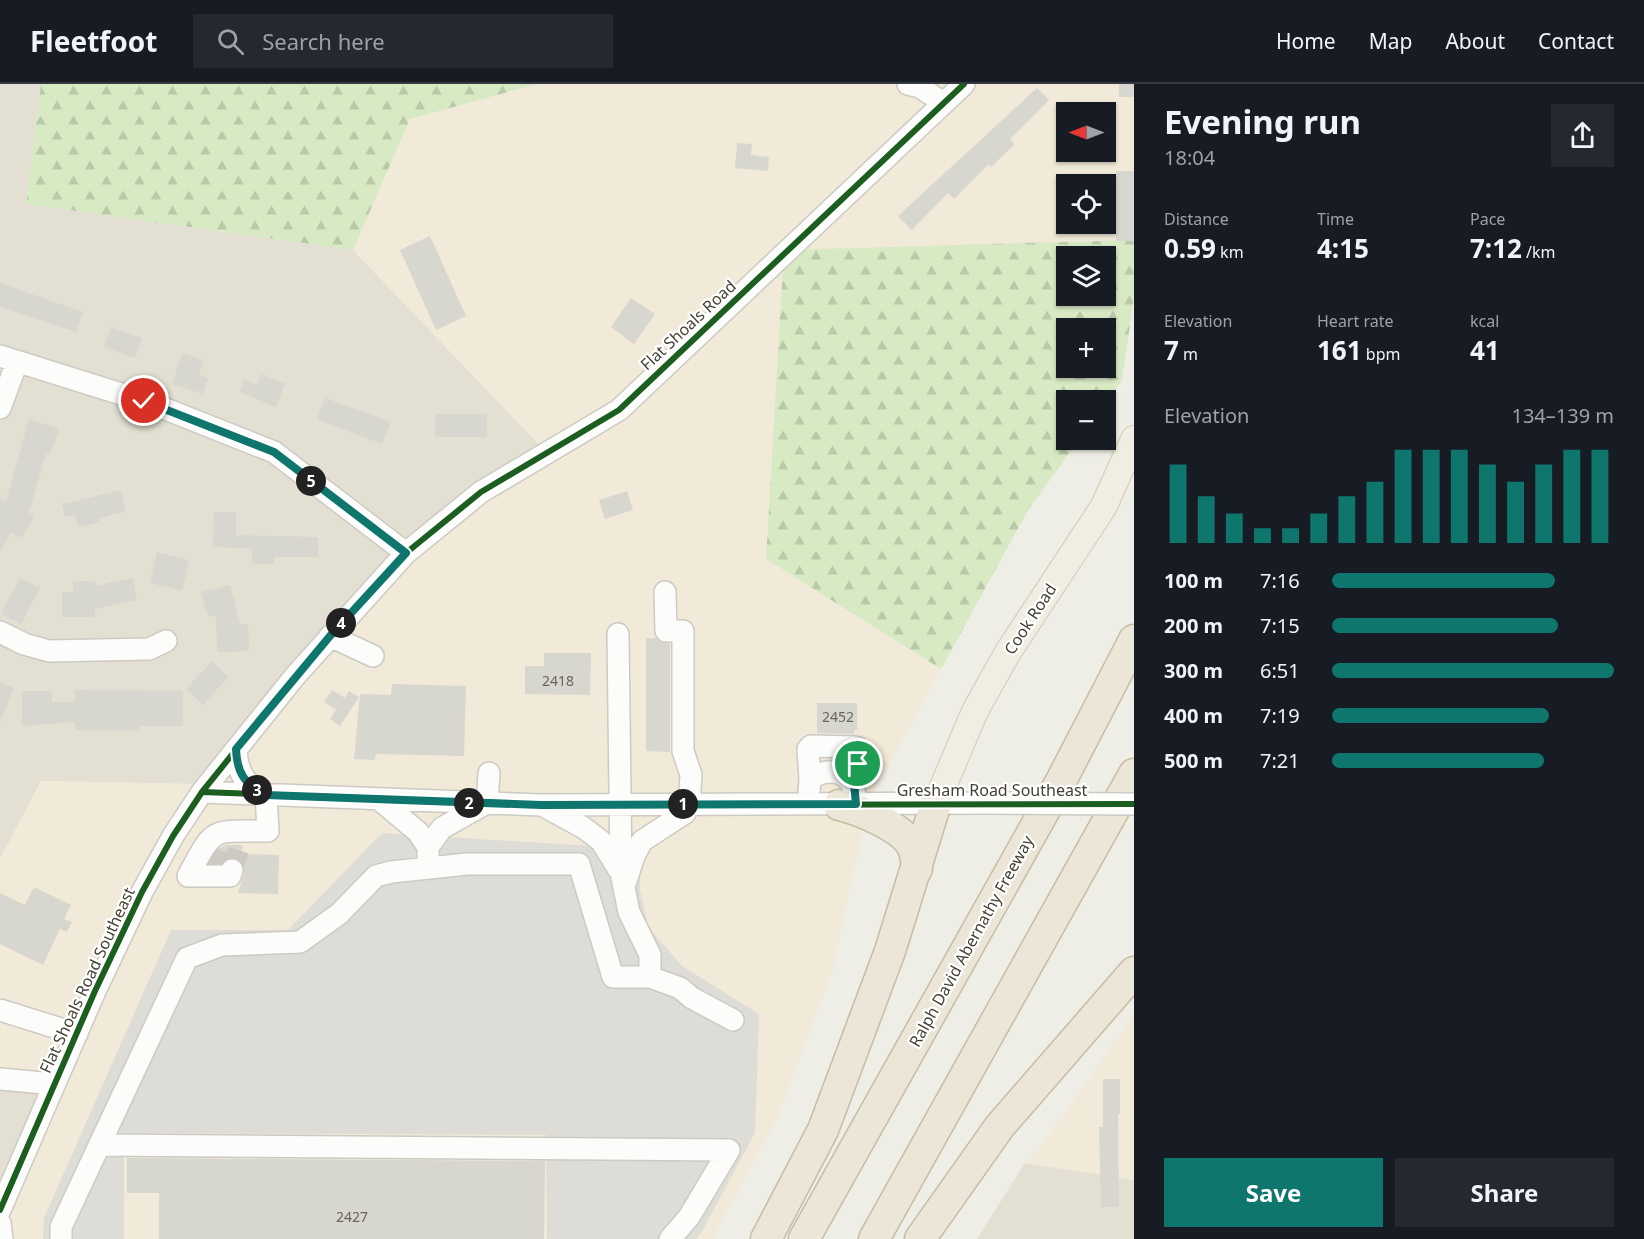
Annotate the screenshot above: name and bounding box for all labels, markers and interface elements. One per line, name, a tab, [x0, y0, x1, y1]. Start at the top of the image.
search box	[193, 14, 613, 68]
text: Fleetfoot	[30, 22, 157, 60]
icon: search	[214, 25, 247, 58]
text: Search here	[262, 26, 385, 56]
text: Home	[1276, 27, 1336, 55]
text: Map	[1369, 27, 1412, 55]
text: About	[1445, 27, 1505, 55]
text: Contact	[1538, 27, 1614, 55]
text: Evening run	[1164, 99, 1361, 144]
north arrow	[1056, 102, 1116, 162]
map controls	[1056, 102, 1116, 450]
button: share	[1551, 104, 1614, 167]
text: 18:04	[1164, 144, 1215, 171]
button: locate	[1056, 174, 1116, 234]
text: Distance	[1164, 208, 1229, 230]
text: Time	[1317, 208, 1354, 230]
text: Pace	[1470, 208, 1505, 230]
text: 0.59	[1164, 230, 1216, 266]
text: 4:15	[1317, 230, 1369, 266]
text: 7:12	[1470, 230, 1522, 266]
text: km	[1216, 241, 1244, 263]
text: /km	[1522, 241, 1556, 263]
button: layers	[1056, 246, 1116, 306]
street label: Flat Shoals Road	[635, 275, 741, 375]
text: Elevation	[1164, 310, 1232, 332]
text: Heart rate	[1317, 310, 1393, 332]
text: kcal	[1470, 310, 1499, 332]
button: +	[1056, 318, 1116, 378]
text: 7	[1164, 332, 1179, 368]
text: 161	[1317, 332, 1362, 368]
text: 41	[1470, 332, 1500, 368]
text: m	[1179, 343, 1198, 365]
text: bpm	[1362, 343, 1400, 365]
pin	[118, 375, 169, 426]
icon: check	[127, 384, 160, 417]
button: −	[1056, 390, 1116, 450]
text: Elevation	[1164, 402, 1249, 429]
text: 134–139 m	[1511, 402, 1614, 429]
pin: 5	[296, 466, 326, 496]
text: 5	[306, 470, 316, 492]
text: 100 m	[1164, 567, 1223, 594]
text: 7:16	[1260, 567, 1300, 594]
street label: Cook Road	[999, 579, 1061, 659]
pin: 4	[326, 608, 356, 638]
text: 4	[336, 612, 346, 634]
text: 200 m	[1164, 612, 1223, 639]
text: 7:15	[1260, 612, 1300, 639]
text: 300 m	[1164, 657, 1223, 684]
text: 6:51	[1260, 657, 1300, 684]
house number: 2418	[542, 671, 574, 690]
text: 400 m	[1164, 702, 1223, 729]
text: 7:19	[1260, 702, 1300, 729]
house number: 2452	[822, 707, 854, 726]
pin	[832, 738, 883, 789]
icon: arrive	[841, 747, 874, 780]
text: 500 m	[1164, 747, 1223, 774]
text: 7:21	[1260, 747, 1300, 774]
pin: 3	[242, 775, 272, 805]
text: 3	[252, 779, 262, 801]
street label: Gresham Road Southeast	[897, 779, 1088, 801]
pin: 2	[454, 788, 484, 818]
pin: 1	[668, 789, 698, 819]
text: 2	[464, 792, 474, 814]
text: 1	[678, 793, 688, 815]
street label: Ralph David Abernathy Freeway	[904, 831, 1039, 1051]
street label: Flat Shoals Road Southeast	[34, 883, 140, 1077]
button: Save	[1164, 1158, 1383, 1227]
button: Share	[1395, 1158, 1614, 1227]
house number: 2427	[336, 1207, 368, 1226]

